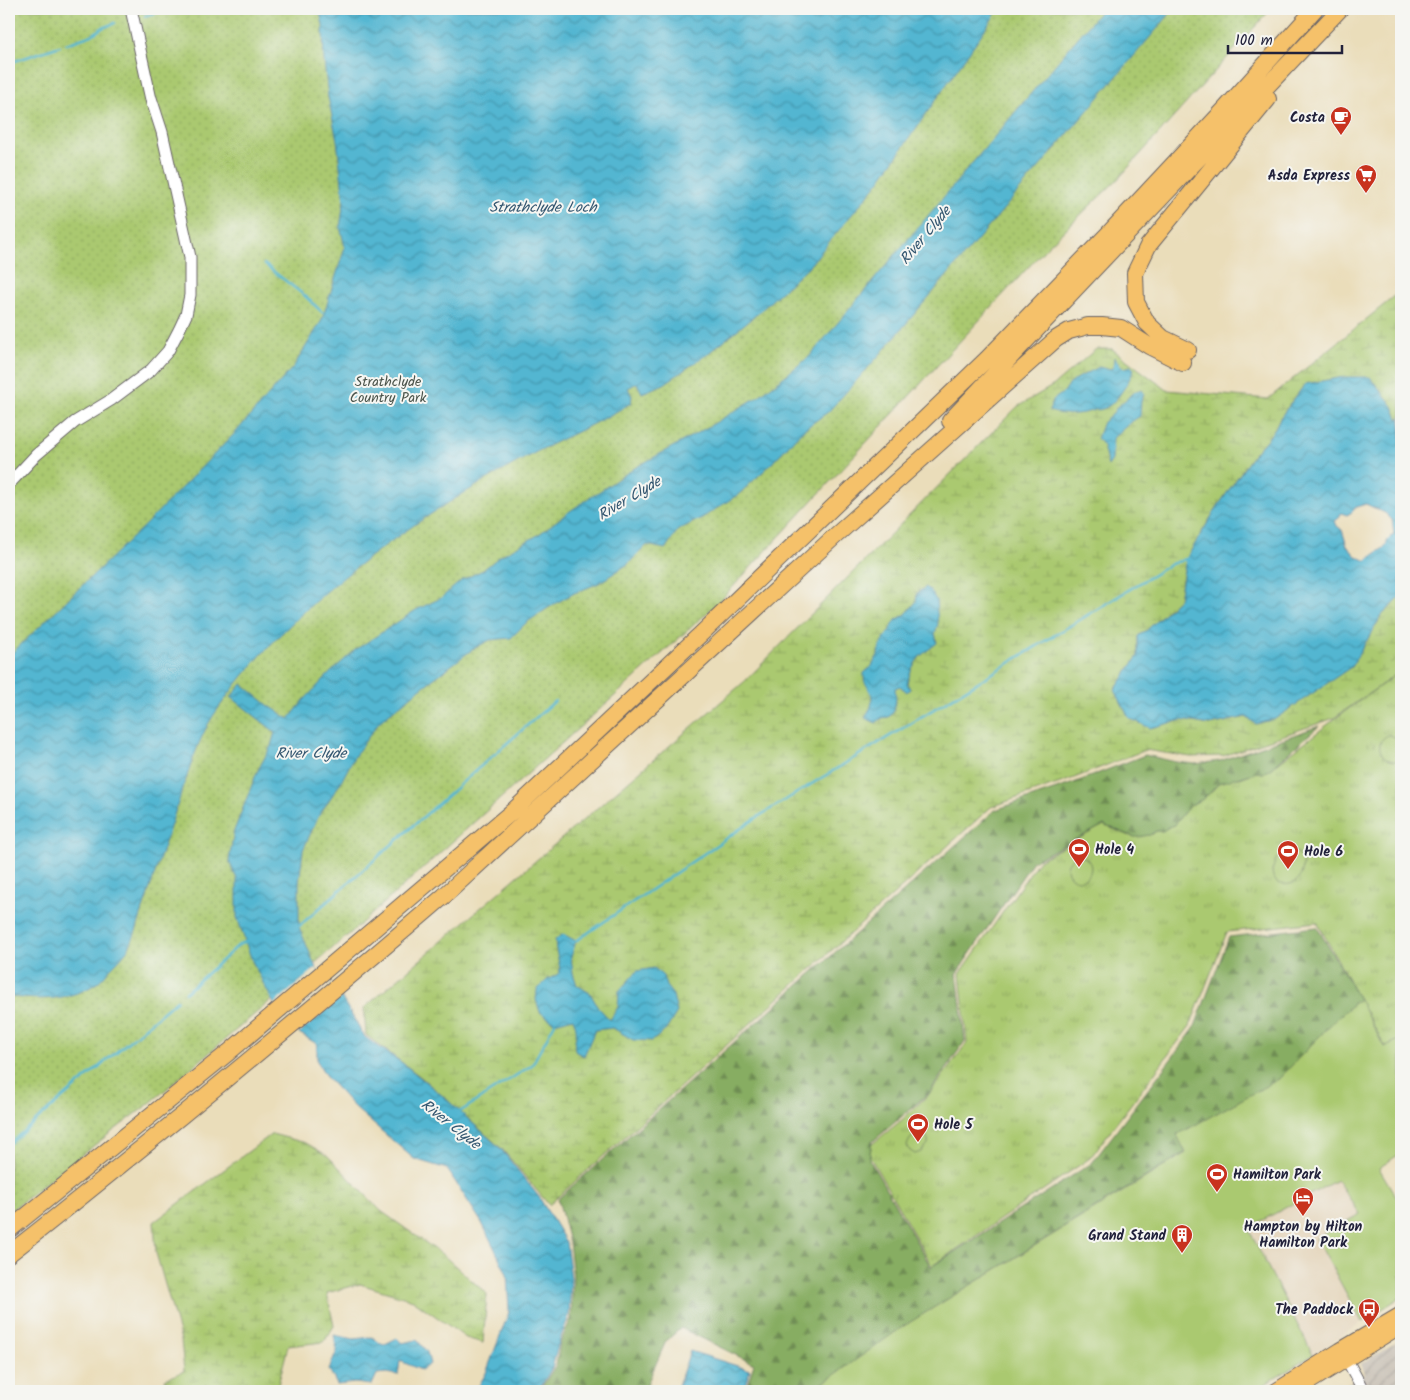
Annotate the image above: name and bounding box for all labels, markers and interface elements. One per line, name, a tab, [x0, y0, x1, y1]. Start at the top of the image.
scale bar	[1228, 22, 1341, 54]
text: 100 m	[1235, 29, 1273, 53]
cafe icon: Costa	[1329, 105, 1353, 136]
place label: Costa	[1290, 107, 1325, 129]
supermarket icon: Asda Express	[1354, 163, 1378, 194]
place label: Asda Express	[1268, 165, 1350, 187]
water label: Strathclyde Loch	[490, 196, 598, 220]
water label: River Clyde	[894, 200, 958, 270]
park label: Strathclyde Country Park	[350, 371, 427, 409]
water label: River Clyde	[593, 470, 667, 527]
water label: River Clyde	[276, 742, 347, 766]
sports icon: Hole 4	[1067, 837, 1091, 868]
place label: Hole 4	[1095, 839, 1134, 861]
sports icon: Hole 6	[1276, 839, 1300, 870]
place label: Hole 6	[1304, 841, 1343, 863]
water label: River Clyde	[415, 1094, 486, 1157]
sports icon: Hole 5	[906, 1112, 930, 1143]
place label: Hole 5	[934, 1114, 974, 1136]
sports icon: Hamilton Park	[1205, 1162, 1229, 1193]
place label: Hamilton Park	[1233, 1164, 1322, 1186]
hotel icon: Hampton by Hilton Hamilton Park	[1291, 1186, 1315, 1217]
place label: Hampton by Hilton Hamilton Park	[1244, 1216, 1363, 1254]
building icon: Grand Stand	[1170, 1223, 1194, 1254]
place label: Grand Stand	[1088, 1225, 1166, 1247]
bus stop icon: The Paddock	[1357, 1297, 1381, 1328]
place label: The Paddock	[1275, 1299, 1354, 1321]

